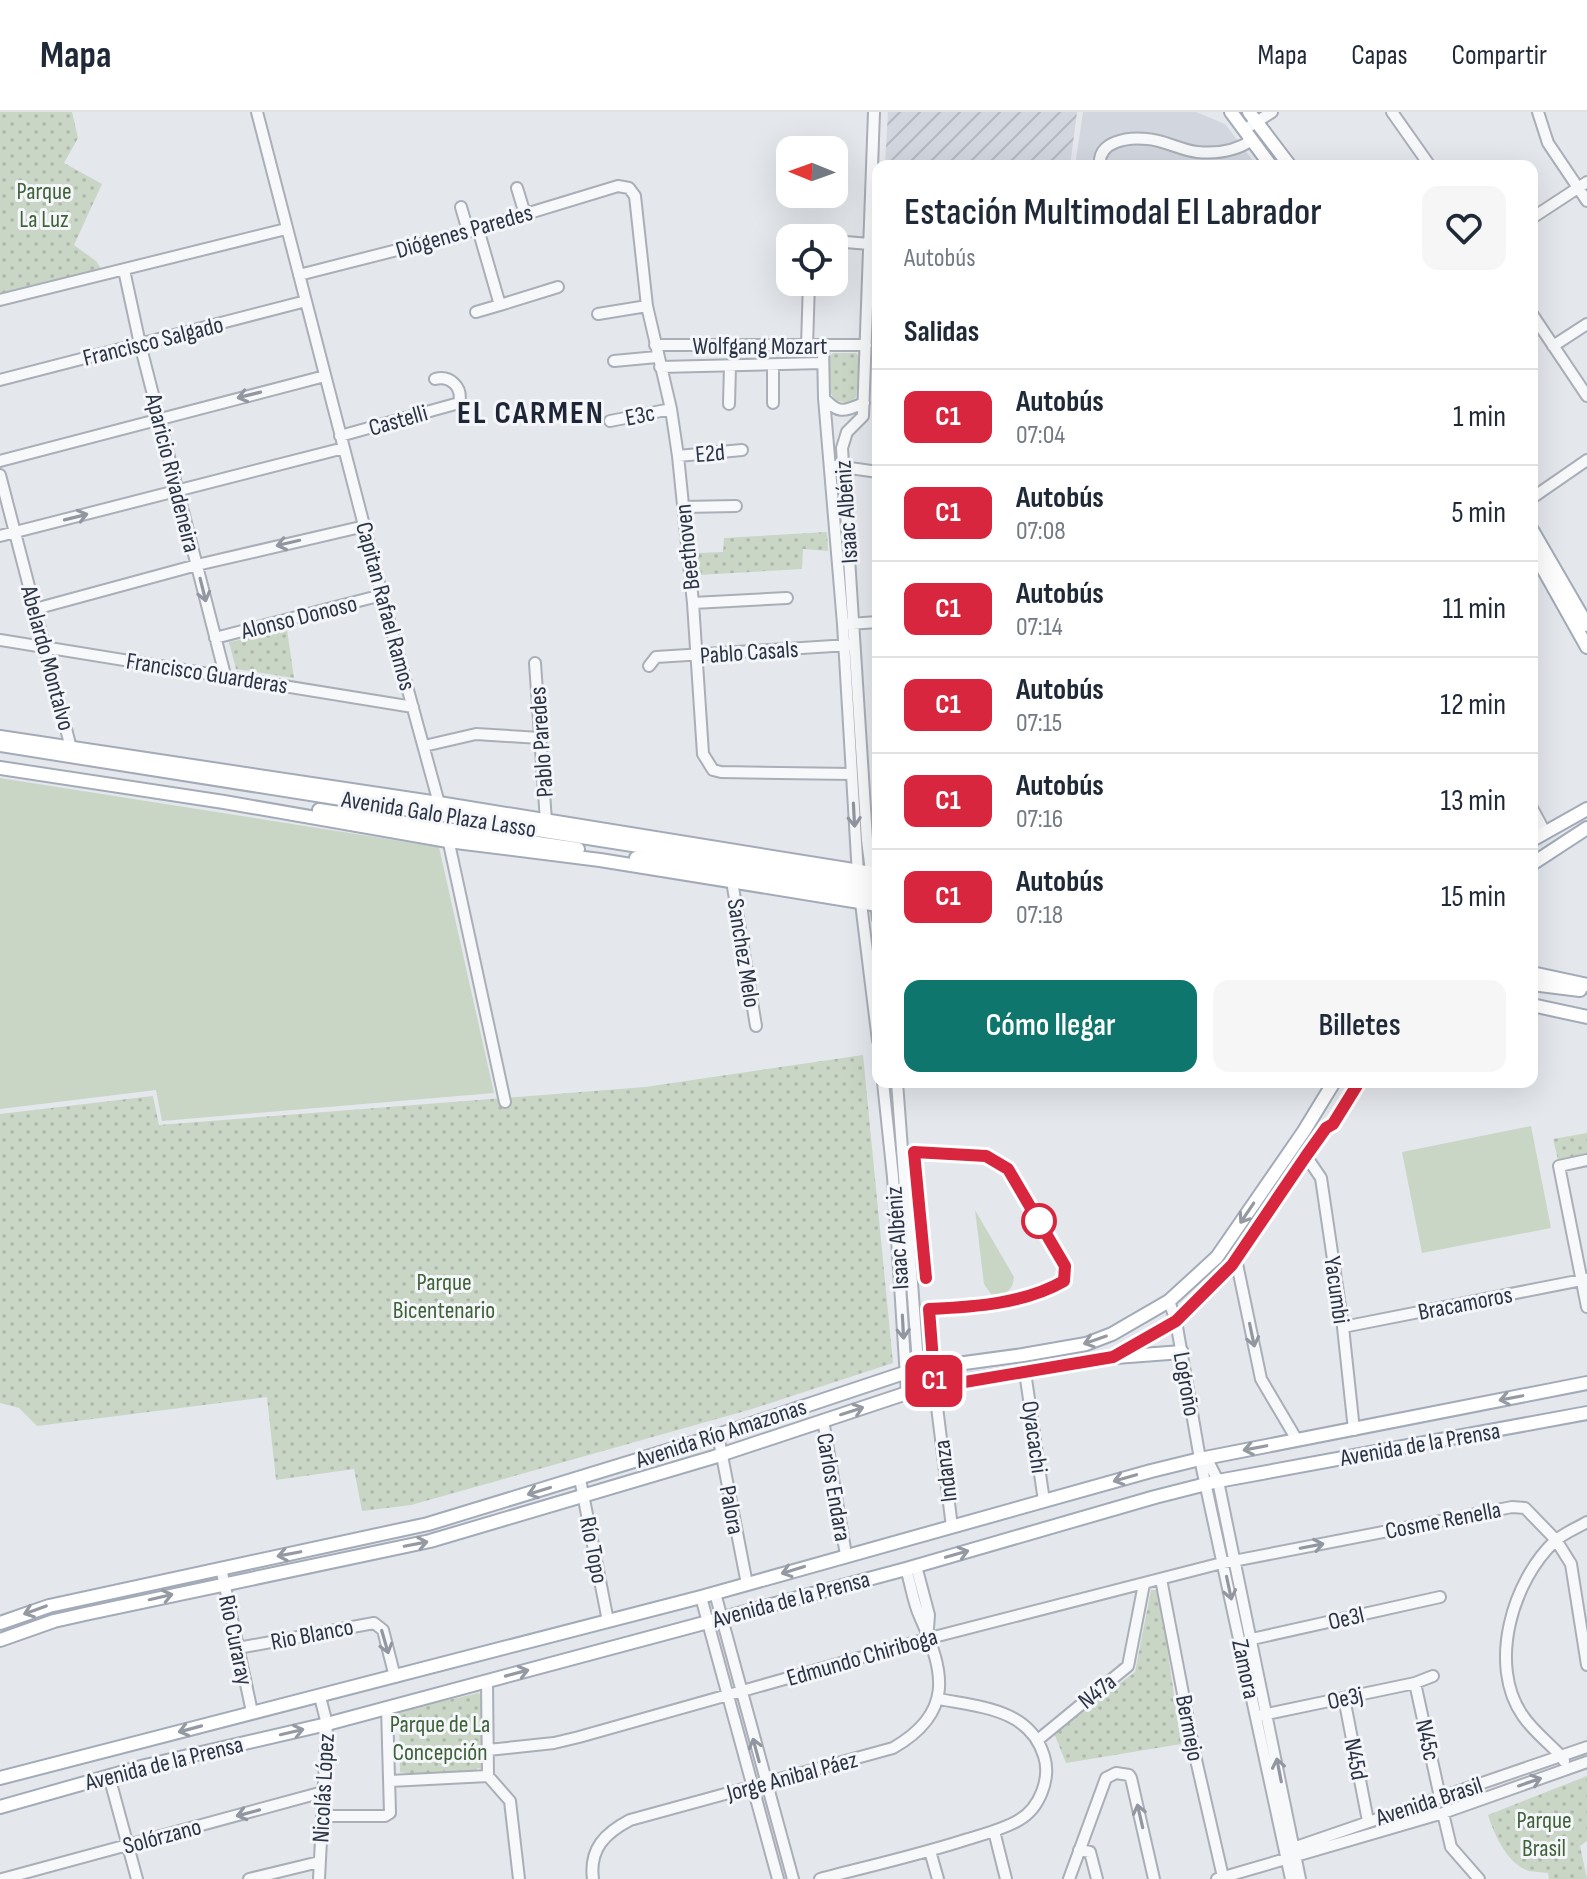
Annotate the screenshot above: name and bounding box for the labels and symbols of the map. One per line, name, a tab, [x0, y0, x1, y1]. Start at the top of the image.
north arrow	[776, 136, 848, 208]
park label: Parque La Luz	[16, 177, 72, 234]
street label: Diógenes Paredes	[392, 198, 536, 265]
street label: Francisco Salgado	[80, 310, 226, 373]
street label: Wolfgang Mozart	[693, 332, 827, 361]
one-way arrow	[237, 388, 263, 403]
street label: Aparicio Rivadeneira	[139, 390, 206, 556]
district label: EL CARMEN	[457, 394, 605, 433]
street label: Castelli	[365, 398, 431, 443]
street label: E3c	[623, 398, 657, 433]
street label: E2d	[694, 438, 726, 469]
street label: Isaac Albéniz	[828, 459, 865, 564]
street label: Beethoven	[669, 503, 706, 591]
one-way arrow	[62, 509, 88, 524]
street label: Capitan Rafael Ramos	[349, 519, 422, 694]
one-way arrow	[276, 537, 302, 552]
one-way arrow	[197, 577, 212, 603]
street label: Abelardo Montalvo	[14, 582, 81, 734]
street label: Alonso Donoso	[237, 589, 360, 646]
street label: Pablo Casals	[699, 635, 799, 670]
street label: Francisco Guarderas	[124, 646, 290, 701]
street label: Pablo Paredes	[523, 686, 560, 798]
street label: Avenida Galo Plaza Lasso	[339, 785, 538, 844]
one-way arrow	[847, 801, 862, 828]
street label: Sanchez Melo	[721, 896, 766, 1010]
street label: Isaac Albéniz	[879, 1185, 916, 1290]
one-way arrow	[1239, 1202, 1255, 1224]
unlabelled marker	[1022, 1204, 1056, 1238]
street label: Yacumbi	[1317, 1255, 1356, 1326]
park label: Parque Bicentenario	[393, 1268, 495, 1325]
street label: Bracamoros	[1416, 1280, 1515, 1327]
one-way arrow	[896, 1313, 911, 1340]
one-way arrow	[1245, 1322, 1260, 1348]
one-way arrow	[1083, 1334, 1108, 1348]
street label: Logroño	[1167, 1350, 1206, 1419]
line badge: C1	[898, 1355, 970, 1407]
street label: Avenida Río Amazonas	[631, 1392, 810, 1475]
one-way arrow	[1498, 1392, 1524, 1407]
street label: Oyacachi	[1015, 1399, 1054, 1475]
one-way arrow	[838, 1403, 864, 1418]
street label: Avenida de la Prensa	[1337, 1416, 1502, 1473]
street label: Carlos Endara	[810, 1431, 857, 1543]
street label: Indanza	[927, 1438, 964, 1504]
one-way arrow	[1243, 1442, 1269, 1457]
one-way arrow	[1112, 1471, 1138, 1486]
street label: Palora	[713, 1483, 750, 1537]
one-way arrow	[526, 1484, 552, 1499]
street label: Cosme Renella	[1383, 1495, 1503, 1546]
street label: Río Topo	[573, 1514, 614, 1586]
one-way arrow	[402, 1536, 428, 1551]
one-way arrow	[1299, 1537, 1324, 1552]
one-way arrow	[943, 1546, 969, 1561]
one-way arrow	[277, 1547, 302, 1562]
one-way arrow	[781, 1563, 807, 1578]
street label: Avenida de la Prensa	[708, 1565, 873, 1635]
one-way arrow	[1222, 1575, 1237, 1600]
one-way arrow	[148, 1589, 173, 1604]
street label: Rio Curaray	[212, 1592, 259, 1688]
street label: Oe3l	[1325, 1600, 1367, 1637]
one-way arrow	[23, 1604, 48, 1619]
street label: Rio Blanco	[268, 1612, 356, 1657]
street label: Edmundo Chiriboga	[783, 1622, 941, 1693]
one-way arrow	[379, 1629, 393, 1654]
street label: Zamora	[1225, 1637, 1266, 1701]
one-way arrow	[503, 1665, 529, 1680]
street label: N47a	[1072, 1667, 1122, 1715]
street label: Oe3j	[1325, 1681, 1366, 1716]
street label: Bermejo	[1169, 1693, 1210, 1764]
park label: Parque de La Concepción	[390, 1710, 490, 1767]
street label: N45c	[1409, 1717, 1446, 1763]
one-way arrow	[177, 1723, 203, 1738]
one-way arrow	[279, 1724, 305, 1739]
street label: Avenida de la Prensa	[81, 1730, 246, 1797]
street label: Nicolás López	[306, 1732, 341, 1843]
street label: N45d	[1337, 1736, 1374, 1782]
one-way arrow	[748, 1738, 763, 1764]
street label: Jorge Anibal Páez	[723, 1745, 861, 1808]
one-way arrow	[1271, 1758, 1286, 1784]
street label: Avenida Brasil	[1371, 1771, 1486, 1833]
one-way arrow	[1518, 1774, 1542, 1788]
one-way arrow	[1132, 1803, 1147, 1829]
one-way arrow	[235, 1806, 261, 1821]
park label: Parque Brasil	[1516, 1806, 1572, 1863]
street label: Solórzano	[120, 1812, 204, 1861]

